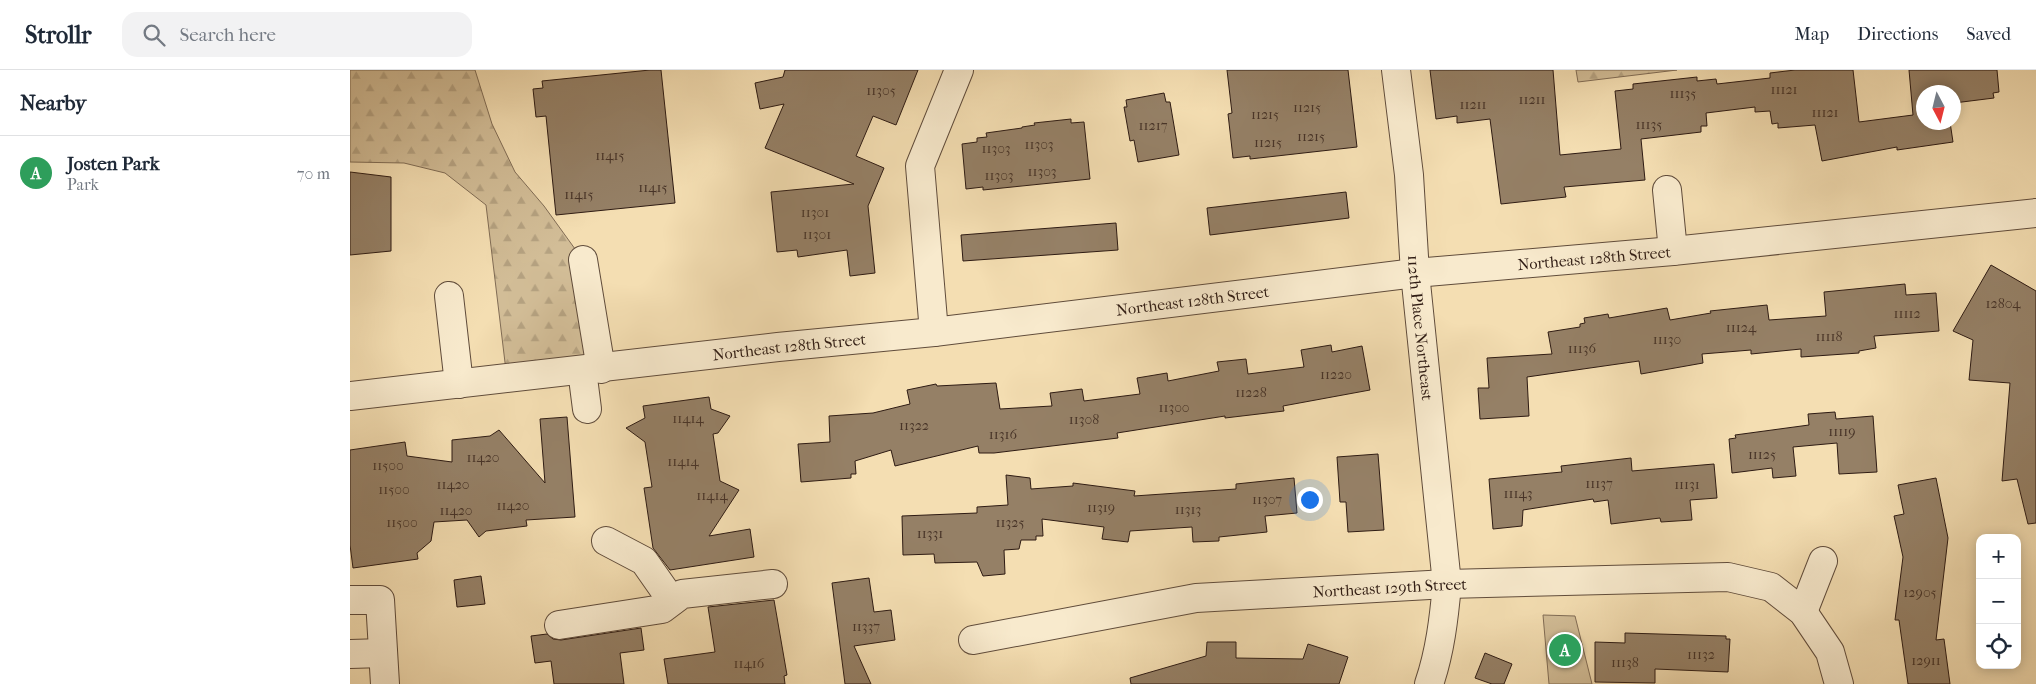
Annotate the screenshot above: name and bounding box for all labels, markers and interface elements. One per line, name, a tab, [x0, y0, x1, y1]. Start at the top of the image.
search box	[122, 12, 472, 57]
text: Strollr	[25, 21, 92, 49]
icon: search	[140, 21, 168, 49]
text: Search here	[180, 24, 276, 46]
text: Map	[1795, 24, 1829, 45]
text: Directions	[1857, 24, 1938, 45]
text: Saved	[1966, 24, 2011, 45]
house number: 11121	[1770, 81, 1798, 98]
house number: 11305	[866, 82, 896, 99]
house number: 11135	[1670, 85, 1696, 102]
north arrow	[1916, 85, 1961, 130]
text: Nearby	[20, 91, 86, 115]
house number: 11211	[1518, 91, 1546, 108]
house number: 11211	[1459, 96, 1487, 113]
house number: 11215	[1293, 99, 1321, 116]
house number: 11121	[1811, 104, 1839, 121]
house number: 11215	[1251, 106, 1279, 123]
house number: 11135	[1636, 116, 1662, 133]
house number: 11217	[1139, 117, 1168, 134]
house number: 11215	[1297, 128, 1325, 145]
house number: 11215	[1254, 134, 1282, 151]
house number: 11303	[1024, 136, 1054, 153]
house number: 11303	[981, 140, 1011, 157]
house number: 11415	[595, 147, 625, 164]
text: Josten Park	[67, 153, 159, 175]
house number: 11303	[1027, 163, 1057, 180]
text: A	[31, 164, 41, 183]
text: 70 m	[297, 164, 330, 183]
house number: 11303	[984, 167, 1014, 184]
text: Park	[67, 175, 99, 194]
house number: 11415	[638, 179, 668, 196]
house number: 11415	[564, 186, 594, 203]
house number: 11301	[801, 204, 829, 221]
house number: 11301	[803, 226, 831, 243]
street label: Northeast 128th Street	[1517, 242, 1672, 274]
street label: 112th Place Northeast	[1404, 254, 1438, 402]
street label: Northeast 128th Street	[1115, 281, 1271, 319]
house number: 12804	[1985, 295, 2021, 312]
house number: 11112	[1893, 305, 1921, 322]
house number: 11124	[1726, 319, 1757, 336]
house number: 11118	[1815, 328, 1843, 345]
street label: Northeast 128th Street	[711, 329, 867, 364]
house number: 11130	[1653, 331, 1681, 348]
house number: 11136	[1568, 340, 1597, 357]
house number: 11220	[1320, 366, 1352, 383]
house number: 11228	[1235, 384, 1267, 401]
house number: 11300	[1158, 399, 1190, 416]
house number: 11414	[672, 410, 704, 427]
house number: 11308	[1069, 411, 1099, 428]
house number: 11322	[899, 417, 929, 434]
house number: 11119	[1828, 423, 1856, 440]
house number: 11316	[989, 426, 1018, 443]
house number: 11125	[1748, 446, 1776, 463]
house number: 11420	[466, 449, 500, 466]
house number: 11414	[667, 453, 699, 470]
house number: 11500	[372, 457, 404, 474]
house number: 11137	[1585, 475, 1613, 492]
house number: 11420	[436, 476, 470, 493]
house number: 11131	[1674, 476, 1700, 493]
house number: 11500	[378, 481, 410, 498]
house number: 11143	[1504, 485, 1533, 502]
house number: 11414	[696, 487, 728, 504]
your location	[1297, 487, 1323, 513]
house number: 11307	[1252, 491, 1282, 508]
house number: 11420	[496, 497, 530, 514]
house number: 11319	[1087, 499, 1115, 516]
house number: 11313	[1175, 501, 1201, 518]
house number: 11420	[439, 502, 473, 519]
house number: 11500	[386, 514, 418, 531]
house number: 11325	[996, 514, 1024, 531]
house number: 11331	[917, 525, 943, 542]
map controls	[1976, 534, 2021, 669]
button: +	[1976, 534, 2021, 579]
street label: Northeast 129th Street	[1312, 574, 1467, 601]
button: −	[1976, 579, 2021, 624]
house number: 12905	[1903, 584, 1937, 601]
house number: 11337	[852, 618, 880, 635]
button: locate	[1976, 624, 2021, 669]
pin: A	[1549, 631, 1581, 669]
house number: 11132	[1687, 646, 1715, 663]
house number: 12911	[1911, 652, 1941, 669]
house number: 11138	[1611, 654, 1639, 671]
house number: 11416	[734, 655, 765, 672]

